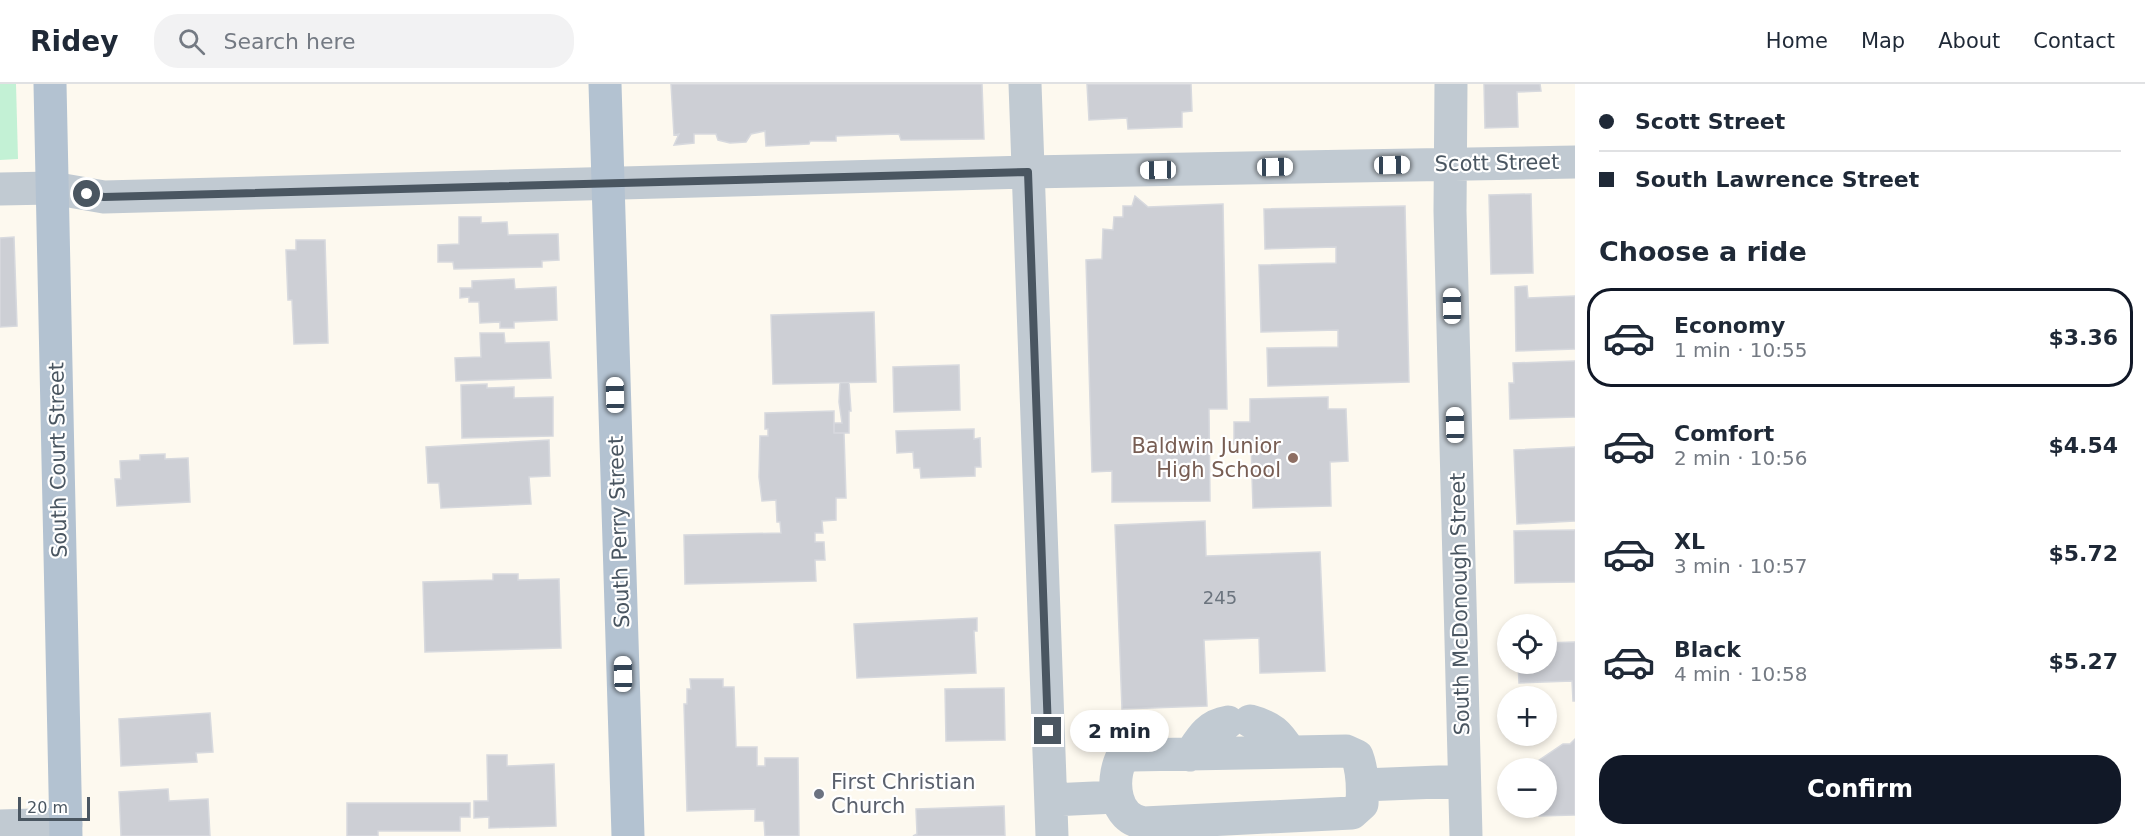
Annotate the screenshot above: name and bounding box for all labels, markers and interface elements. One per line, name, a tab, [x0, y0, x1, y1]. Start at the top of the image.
search box	[154, 14, 574, 68]
text: Ridey	[30, 25, 118, 58]
icon: search	[175, 25, 208, 58]
text: Search here	[223, 29, 356, 54]
text: Home	[1766, 29, 1828, 53]
text: Map	[1861, 29, 1905, 53]
text: About	[1938, 29, 2000, 53]
text: Contact	[2033, 29, 2115, 53]
text: Scott Street	[1635, 109, 1785, 134]
street label: Scott Street	[1434, 150, 1560, 176]
car	[1374, 156, 1410, 174]
car	[1257, 158, 1293, 176]
car	[1140, 161, 1176, 179]
text: South Lawrence Street	[1635, 167, 1919, 192]
route start	[73, 180, 100, 207]
text: Choose a ride	[1599, 236, 1807, 267]
car	[1443, 288, 1461, 324]
icon: car	[1602, 311, 1656, 365]
text: Economy	[1674, 313, 1785, 338]
text: $3.36	[2048, 325, 2118, 350]
text: 1 min · 10:55	[1674, 338, 1808, 362]
street label: South Court Street	[44, 362, 72, 558]
car	[606, 377, 624, 413]
car	[1446, 407, 1464, 443]
icon: car	[1602, 419, 1656, 473]
text: Comfort	[1674, 421, 1774, 446]
text: $4.54	[2048, 433, 2118, 458]
place label: Baldwin Junior High School	[1131, 434, 1281, 482]
street label: South Perry Street	[604, 435, 634, 629]
text: 2 min · 10:56	[1674, 446, 1808, 470]
marker: Baldwin Junior High School	[1286, 451, 1300, 465]
street label: South McDonough Street	[1446, 472, 1474, 736]
icon: car	[1602, 527, 1656, 581]
text: XL	[1674, 529, 1705, 554]
text: $5.72	[2048, 541, 2118, 566]
text: 3 min · 10:57	[1674, 554, 1808, 578]
house number: 245	[1203, 587, 1237, 608]
map controls	[1497, 614, 1557, 818]
button: locate	[1497, 614, 1557, 674]
icon: car	[1602, 635, 1656, 689]
text: Black	[1674, 637, 1741, 662]
text: $5.27	[2048, 649, 2118, 674]
car	[614, 656, 632, 692]
text: 4 min · 10:58	[1674, 662, 1808, 686]
button: +	[1497, 686, 1557, 746]
callout: 2 min	[1069, 710, 1168, 752]
route end	[1034, 717, 1061, 744]
text: 2 min	[1088, 719, 1151, 743]
button: Confirm	[1599, 755, 2121, 824]
button: −	[1497, 758, 1557, 818]
place label: First Christian Church	[831, 770, 976, 818]
marker: First Christian Church	[812, 787, 826, 801]
scale bar	[18, 794, 90, 822]
text: 20 m	[27, 798, 68, 817]

